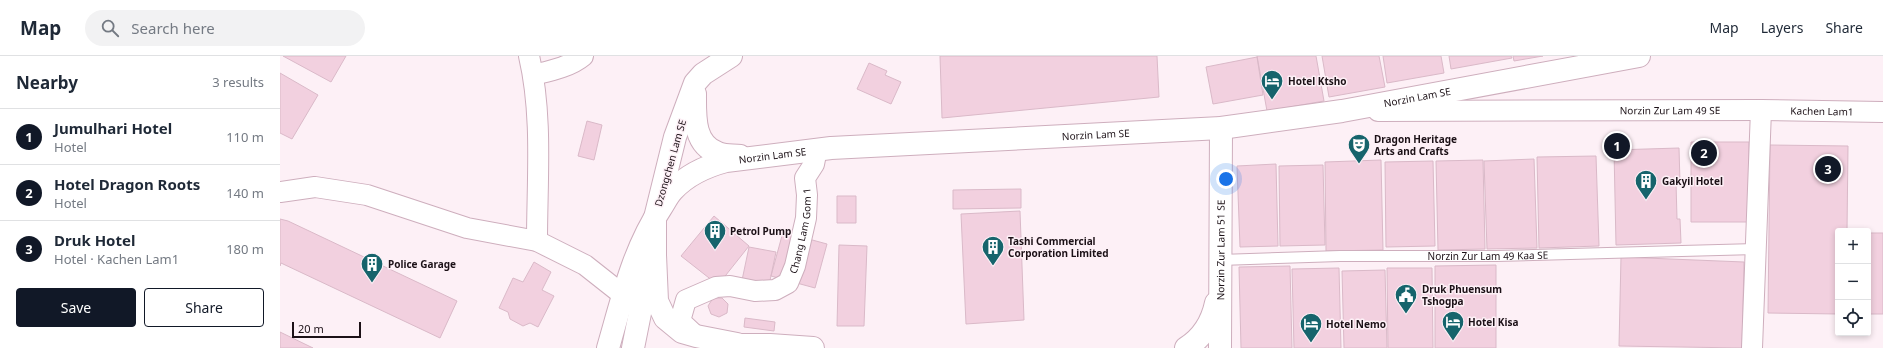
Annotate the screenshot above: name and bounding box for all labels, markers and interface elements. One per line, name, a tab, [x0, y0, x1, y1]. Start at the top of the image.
search box	[85, 10, 365, 46]
text: Map	[20, 15, 61, 41]
icon: search	[99, 17, 121, 39]
text: Search here	[131, 18, 215, 38]
text: Map	[1710, 18, 1739, 37]
text: Layers	[1761, 18, 1803, 37]
text: Share	[1825, 18, 1863, 37]
hotel icon: Hotel Ktsho	[1259, 68, 1285, 101]
text: Nearby	[16, 71, 78, 94]
text: 3 results	[212, 73, 264, 91]
place label: Hotel Ktsho	[1288, 74, 1347, 88]
street label: Norzin Lam SE	[1382, 84, 1452, 110]
street label: Norzin Zur Lam 49 SE	[1620, 103, 1720, 117]
street label: Kachen Lam1	[1790, 103, 1854, 119]
text: Jumulhari Hotel	[54, 118, 172, 138]
street label: Dzongchen Lam SE	[651, 118, 689, 208]
street label: Norzin Lam SE	[1061, 126, 1130, 143]
text: 1	[25, 128, 33, 146]
text: 110 m	[226, 128, 264, 146]
pin: 1	[1604, 131, 1630, 161]
theatre icon: Dragon Heritage Arts and Crafts	[1346, 132, 1372, 165]
place label: Dragon Heritage Arts and Crafts	[1374, 132, 1457, 158]
text: Hotel	[54, 138, 87, 156]
pin: 2	[1691, 138, 1717, 168]
street label: Norzin Lam SE	[738, 144, 807, 166]
pin: 3	[1815, 154, 1841, 184]
building icon: Gakyil Hotel	[1633, 168, 1659, 201]
your location	[1216, 169, 1236, 189]
text: Hotel Dragon Roots	[54, 174, 200, 194]
place label: Gakyil Hotel	[1662, 174, 1723, 188]
text: 2	[25, 184, 33, 202]
text: 140 m	[226, 184, 264, 202]
street label: Chang Lam Gom 1	[786, 187, 814, 276]
text: Hotel	[54, 194, 87, 212]
street label: Norzin Zur Lam 51 SE	[1213, 200, 1228, 300]
building icon: Petrol Pump	[702, 218, 728, 251]
place label: Petrol Pump	[730, 224, 791, 238]
map controls	[1835, 228, 1871, 336]
button: +	[1835, 228, 1871, 264]
text: Druk Hotel	[54, 230, 135, 250]
building icon: Tashi Commercial Corporation Limited	[980, 234, 1006, 267]
place label: Tashi Commercial Corporation Limited	[1008, 234, 1109, 260]
text: 3	[25, 240, 33, 258]
text: 180 m	[226, 240, 264, 258]
street label: Norzin Zur Lam 49 Kaa SE	[1428, 248, 1548, 263]
text: Hotel · Kachen Lam1	[54, 250, 179, 268]
building icon: Police Garage	[359, 251, 385, 284]
place label: Police Garage	[388, 257, 456, 271]
button: −	[1835, 264, 1871, 300]
public building icon: Druk Phuensum Tshogpa	[1393, 282, 1419, 315]
place label: Druk Phuensum Tshogpa	[1422, 282, 1502, 308]
button: Save	[16, 288, 136, 327]
button: Share	[144, 288, 264, 327]
button: locate	[1835, 300, 1871, 336]
hotel icon: Hotel Kisa	[1440, 309, 1466, 342]
hotel icon: Hotel Nemo	[1298, 311, 1324, 344]
place label: Hotel Kisa	[1468, 315, 1518, 329]
place label: Hotel Nemo	[1326, 317, 1386, 331]
scale bar	[292, 320, 361, 339]
text: 20 m	[298, 321, 324, 336]

